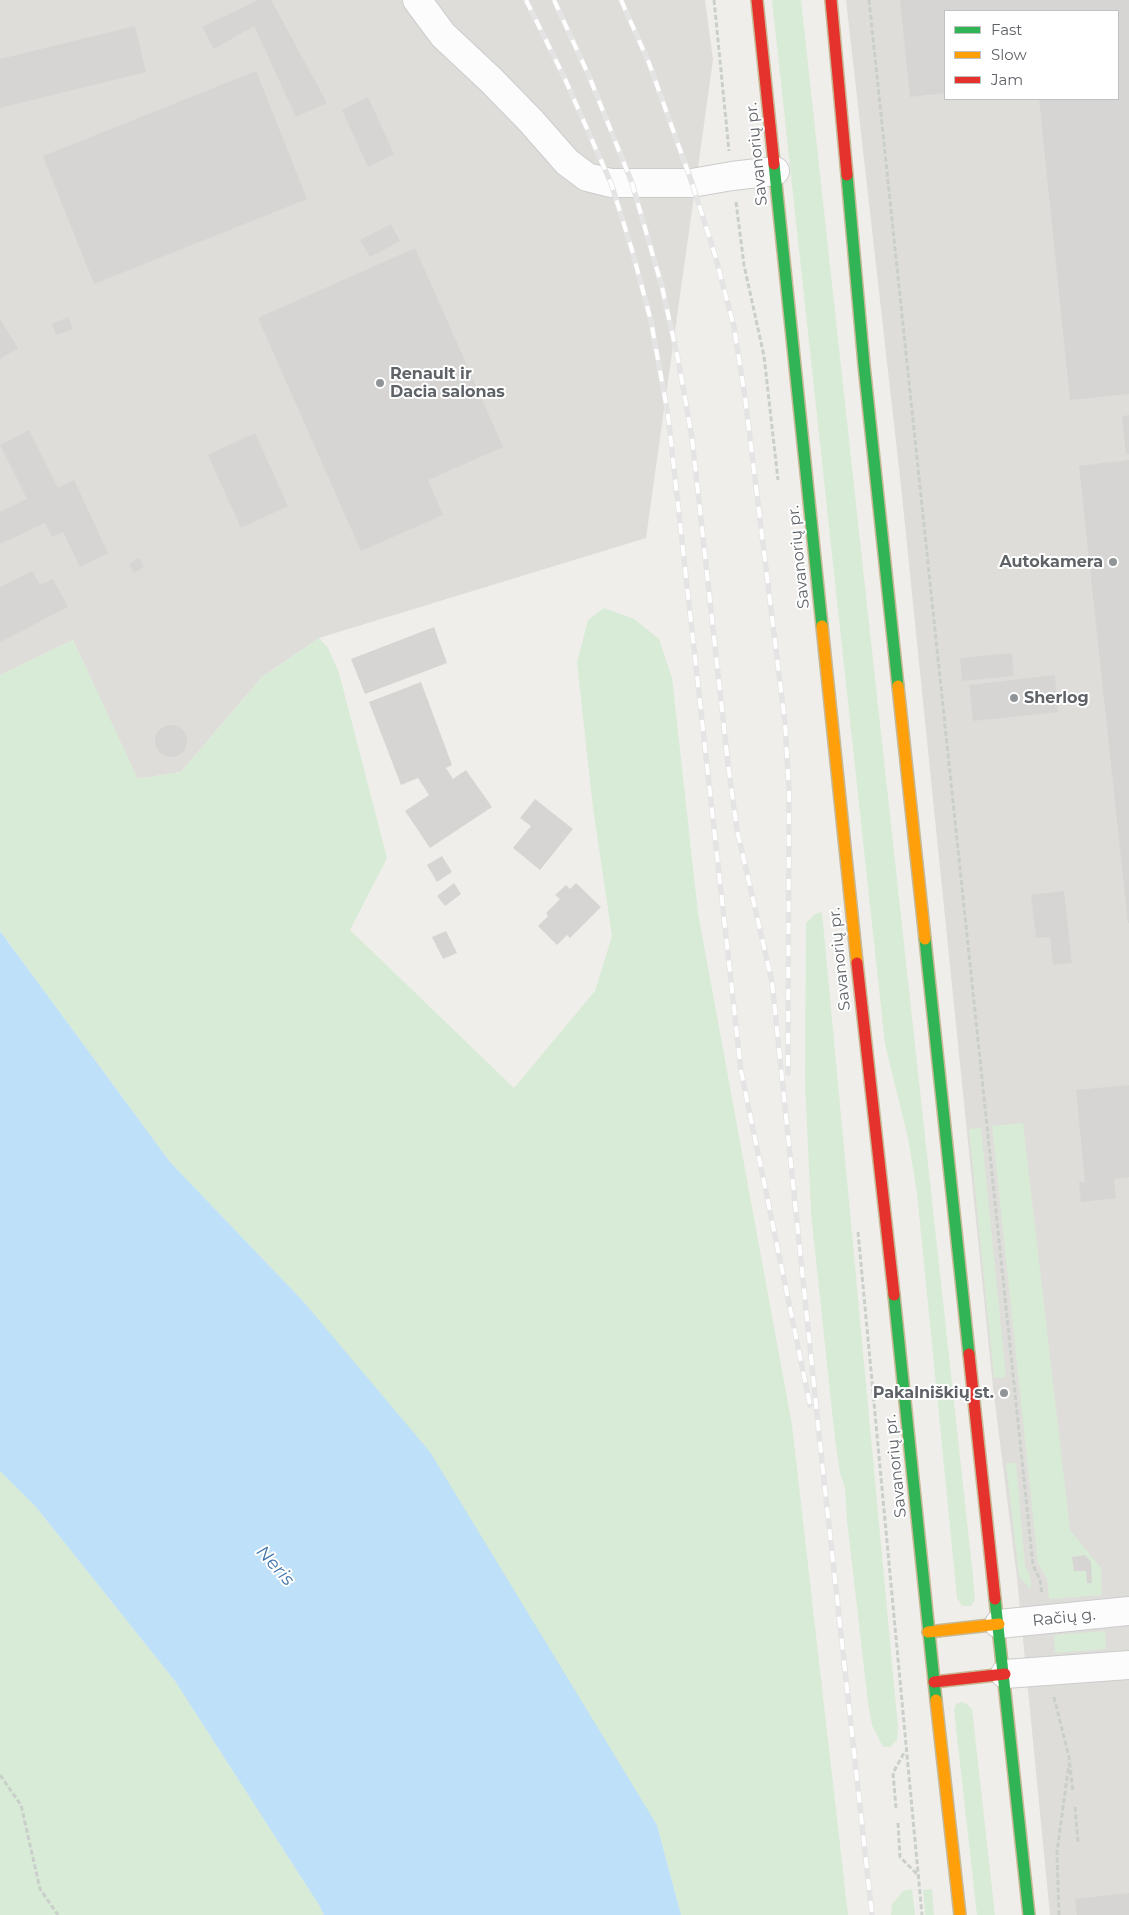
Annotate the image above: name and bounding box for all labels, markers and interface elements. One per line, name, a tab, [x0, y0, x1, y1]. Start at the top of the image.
legend	[944, 10, 1119, 100]
text: Fast	[991, 20, 1022, 39]
text: Slow	[991, 45, 1027, 64]
text: Jam	[991, 70, 1023, 89]
street label: Savanorių pr.	[742, 101, 772, 207]
place label: Renault ir Dacia salonas	[390, 364, 505, 402]
marker: Renault ir Dacia salonas	[374, 377, 386, 389]
street label: Savanorių pr.	[784, 504, 814, 610]
place label: Autokamera	[999, 552, 1103, 572]
marker: Autokamera	[1107, 556, 1119, 568]
place label: Sherlog	[1024, 688, 1089, 708]
marker: Sherlog	[1008, 692, 1020, 704]
street label: Savanorių pr.	[825, 906, 855, 1012]
place label: Pakalniškių st.	[873, 1383, 994, 1403]
marker: Pakalniškių st.	[998, 1387, 1010, 1399]
street label: Savanorių pr.	[881, 1413, 911, 1519]
water label: Neris	[252, 1542, 298, 1590]
street label: Račių g.	[1031, 1605, 1097, 1631]

